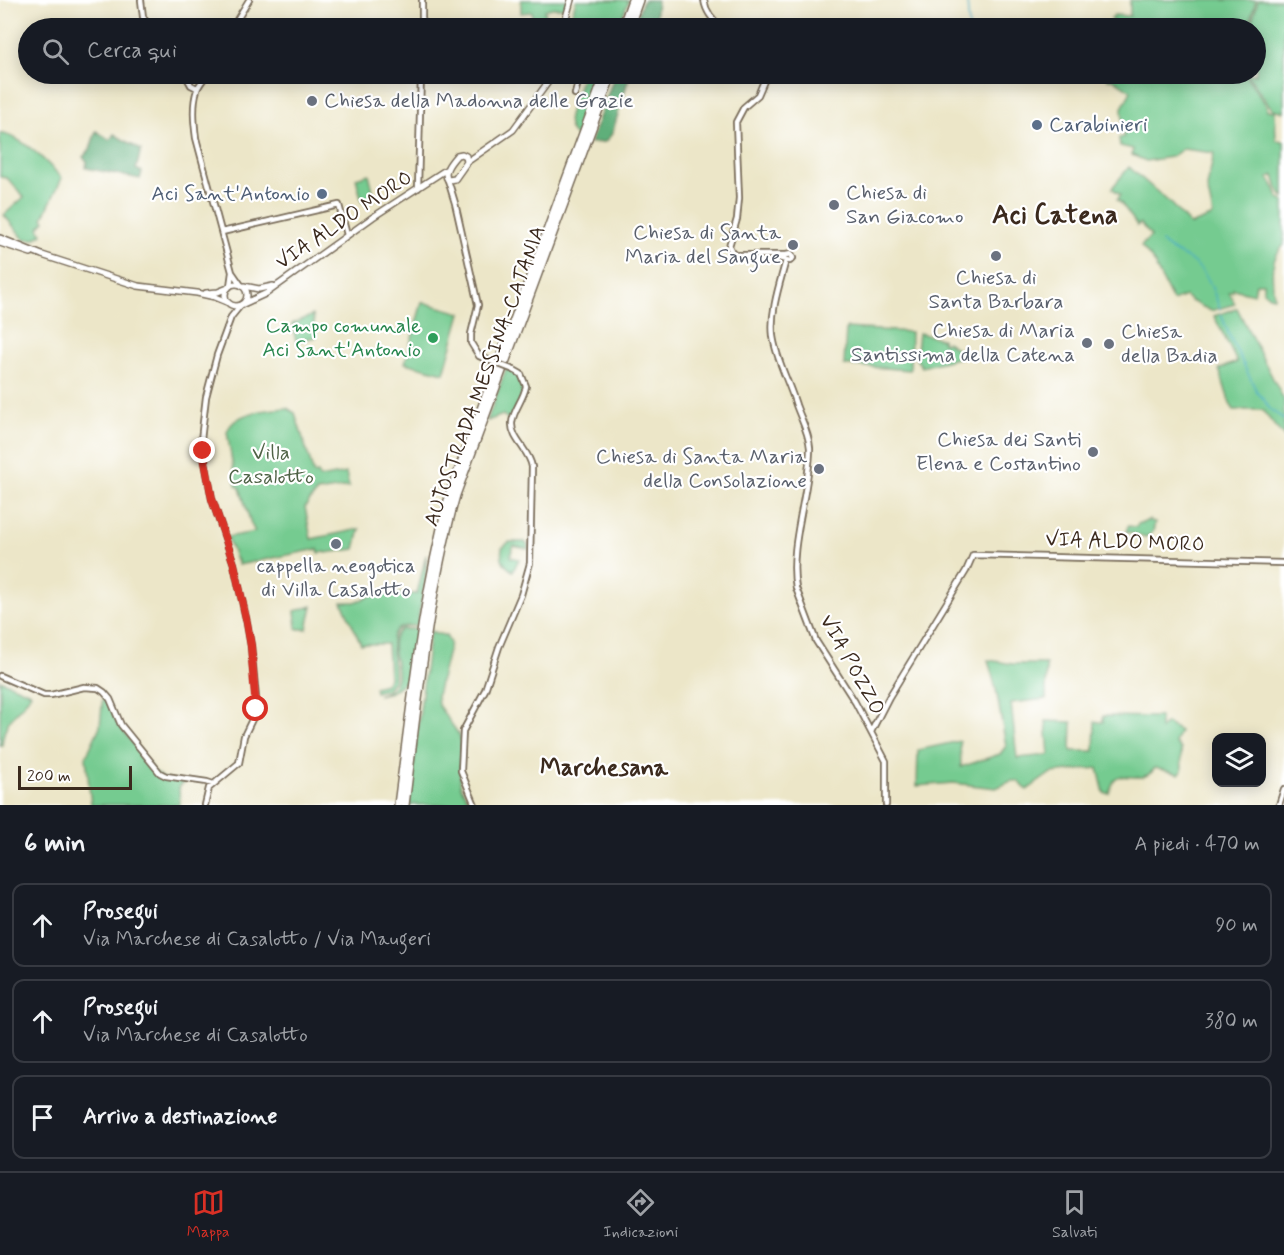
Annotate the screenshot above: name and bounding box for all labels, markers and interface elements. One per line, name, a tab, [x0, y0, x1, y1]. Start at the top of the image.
search box	[18, 18, 1266, 84]
icon: search	[39, 35, 72, 68]
text: Cerca qui	[87, 37, 177, 65]
place label: Chiesa della Madonna delle Grazie	[324, 87, 634, 115]
marker: Chiesa della Madonna delle Grazie	[305, 94, 319, 108]
place label: Carabinieri	[1049, 111, 1148, 139]
marker: Carabinieri	[1030, 118, 1044, 132]
street label: VIA ALDO MORO	[270, 164, 418, 276]
place label: Chiesa di San Giacomo	[846, 179, 963, 231]
place label: Aci Sant'Antonio	[151, 180, 310, 208]
marker: Aci Sant'Antonio	[315, 187, 329, 201]
marker: Chiesa di San Giacomo	[827, 198, 841, 212]
district label: Aci Catena	[992, 198, 1118, 233]
place label: Chiesa di Santa Maria del Sangue	[625, 219, 781, 273]
street label: AUTOSTRADA MESSINA-CATANIA	[417, 222, 553, 530]
marker: Chiesa di Santa Maria del Sangue	[786, 238, 800, 252]
marker: Chiesa di Santa Barbara	[989, 249, 1003, 263]
place label: Chiesa di Santa Barbara	[929, 264, 1063, 316]
place label: Campo comunale Aci Sant'Antonio	[262, 312, 421, 364]
place label: Chiesa di Maria Santissima della Catena	[851, 317, 1075, 369]
place label: Chiesa della Badia	[1121, 318, 1218, 370]
marker: Campo comunale Aci Sant'Antonio	[426, 331, 440, 345]
marker: Chiesa di Maria Santissima della Catena	[1080, 336, 1094, 350]
marker: Chiesa della Badia	[1102, 337, 1116, 351]
place label: Chiesa dei Santi Elena e Costantino	[916, 426, 1081, 478]
route end	[189, 437, 215, 463]
park label: Villa Casalotto	[228, 439, 314, 491]
place label: Chiesa di Santa Maria della Consolazione	[596, 443, 807, 495]
marker: Chiesa dei Santi Elena e Costantino	[1086, 445, 1100, 459]
marker: Chiesa di Santa Maria della Consolazione	[812, 462, 826, 476]
street label: VIA ALDO MORO	[1045, 525, 1205, 559]
marker: cappella neogotica di Villa Casalotto	[329, 537, 343, 551]
place label: cappella neogotica di Villa Casalotto	[257, 552, 415, 604]
street label: VIA POZZO	[813, 610, 891, 720]
route start	[242, 695, 268, 721]
map controls	[1212, 733, 1266, 787]
button: layers	[1212, 733, 1266, 787]
district label: Marchesana	[540, 753, 669, 784]
scale bar	[18, 763, 132, 790]
text: 200 m	[27, 766, 71, 787]
text: 6 min	[24, 827, 86, 861]
text: A piedi · 470 m	[1134, 831, 1260, 858]
text: Prosegui	[83, 898, 158, 926]
icon: ahead	[26, 909, 59, 942]
text: 90 m	[1215, 912, 1258, 939]
text: Via Marchese di Casalotto / Via Maugeri	[83, 926, 431, 953]
text: Prosegui	[83, 994, 158, 1022]
icon: ahead	[26, 1005, 59, 1038]
text: 380 m	[1205, 1008, 1258, 1035]
text: Via Marchese di Casalotto	[83, 1022, 308, 1049]
icon: arrive	[26, 1101, 59, 1134]
text: Arrivo a destinazione	[83, 1103, 277, 1131]
tab: Mappa	[187, 1186, 230, 1243]
tab: Indicazioni	[603, 1186, 678, 1243]
tab: Salvati	[1052, 1186, 1097, 1243]

